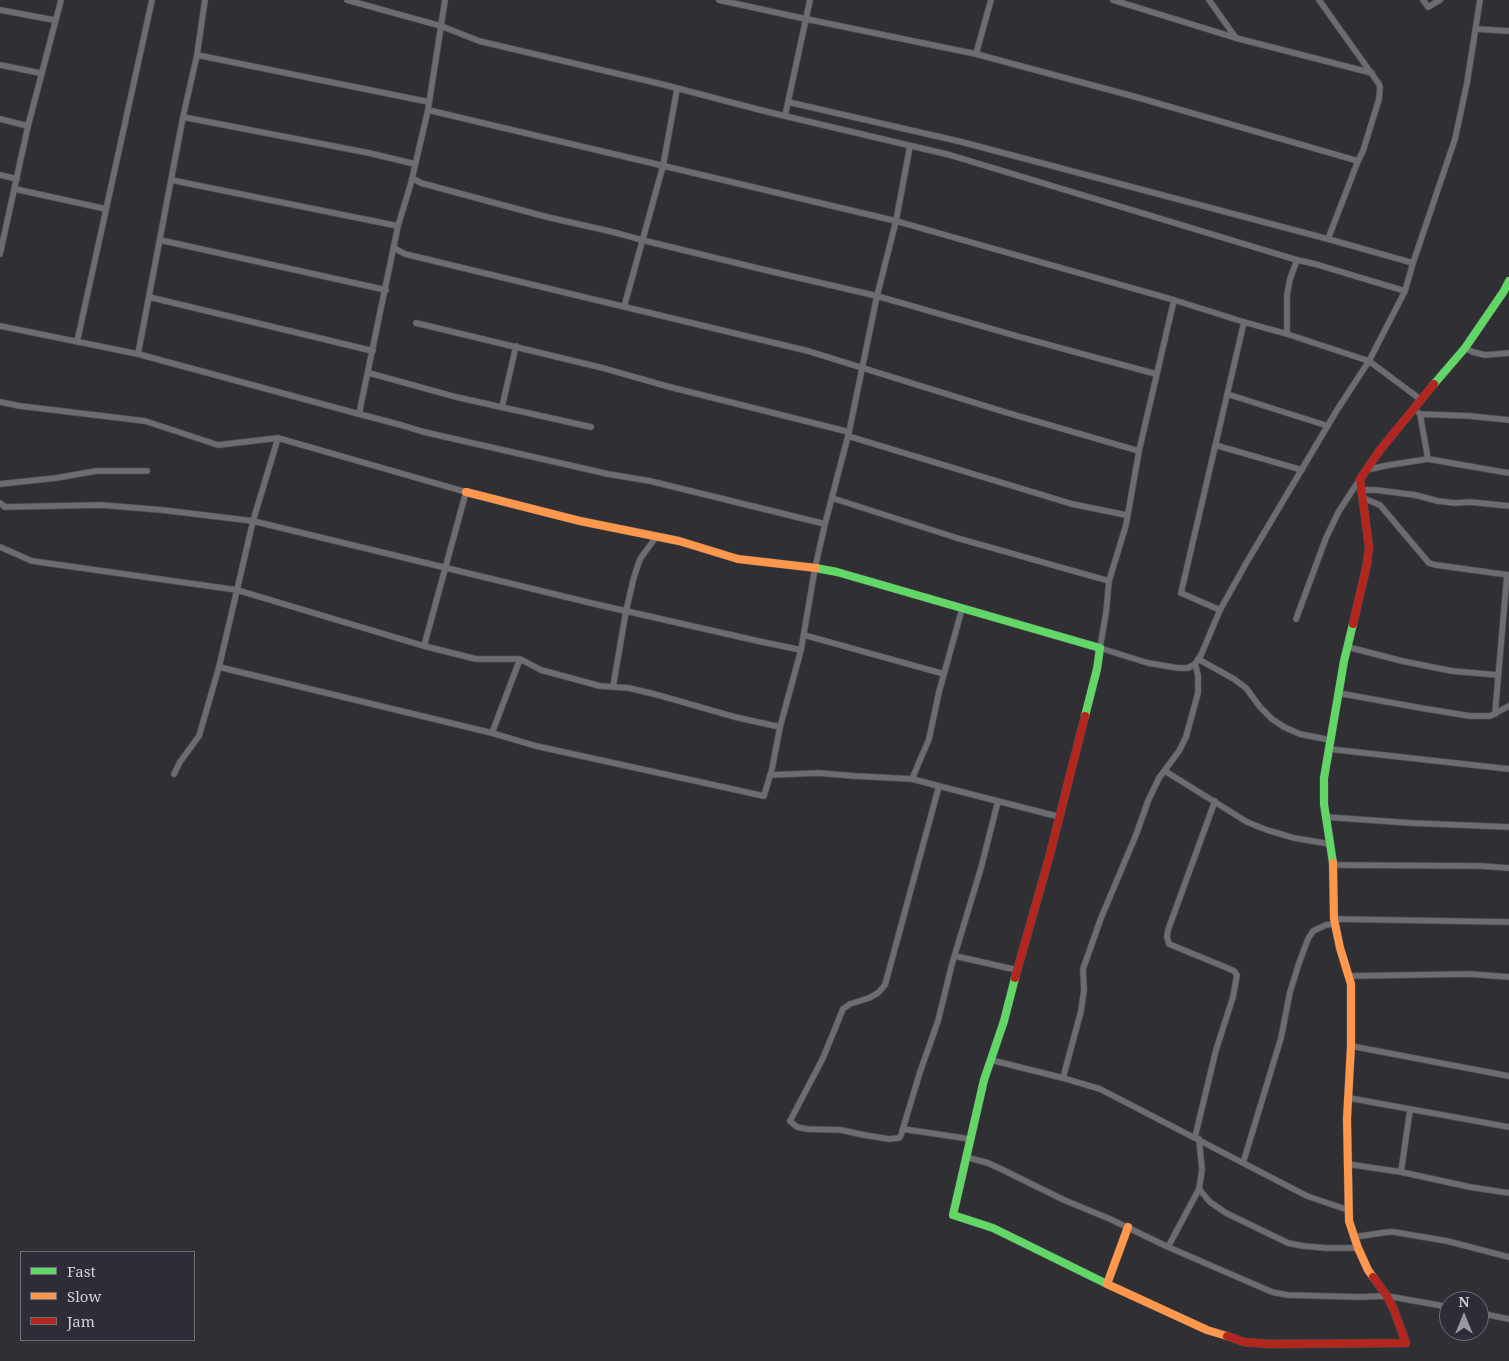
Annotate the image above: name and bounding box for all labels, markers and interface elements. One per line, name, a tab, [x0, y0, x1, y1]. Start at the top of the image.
legend	[20, 1251, 195, 1341]
text: Fast	[67, 1261, 96, 1281]
text: Slow	[67, 1286, 101, 1306]
north arrow	[1439, 1291, 1489, 1341]
text: N	[1458, 1292, 1470, 1311]
text: Jam	[67, 1311, 95, 1331]

